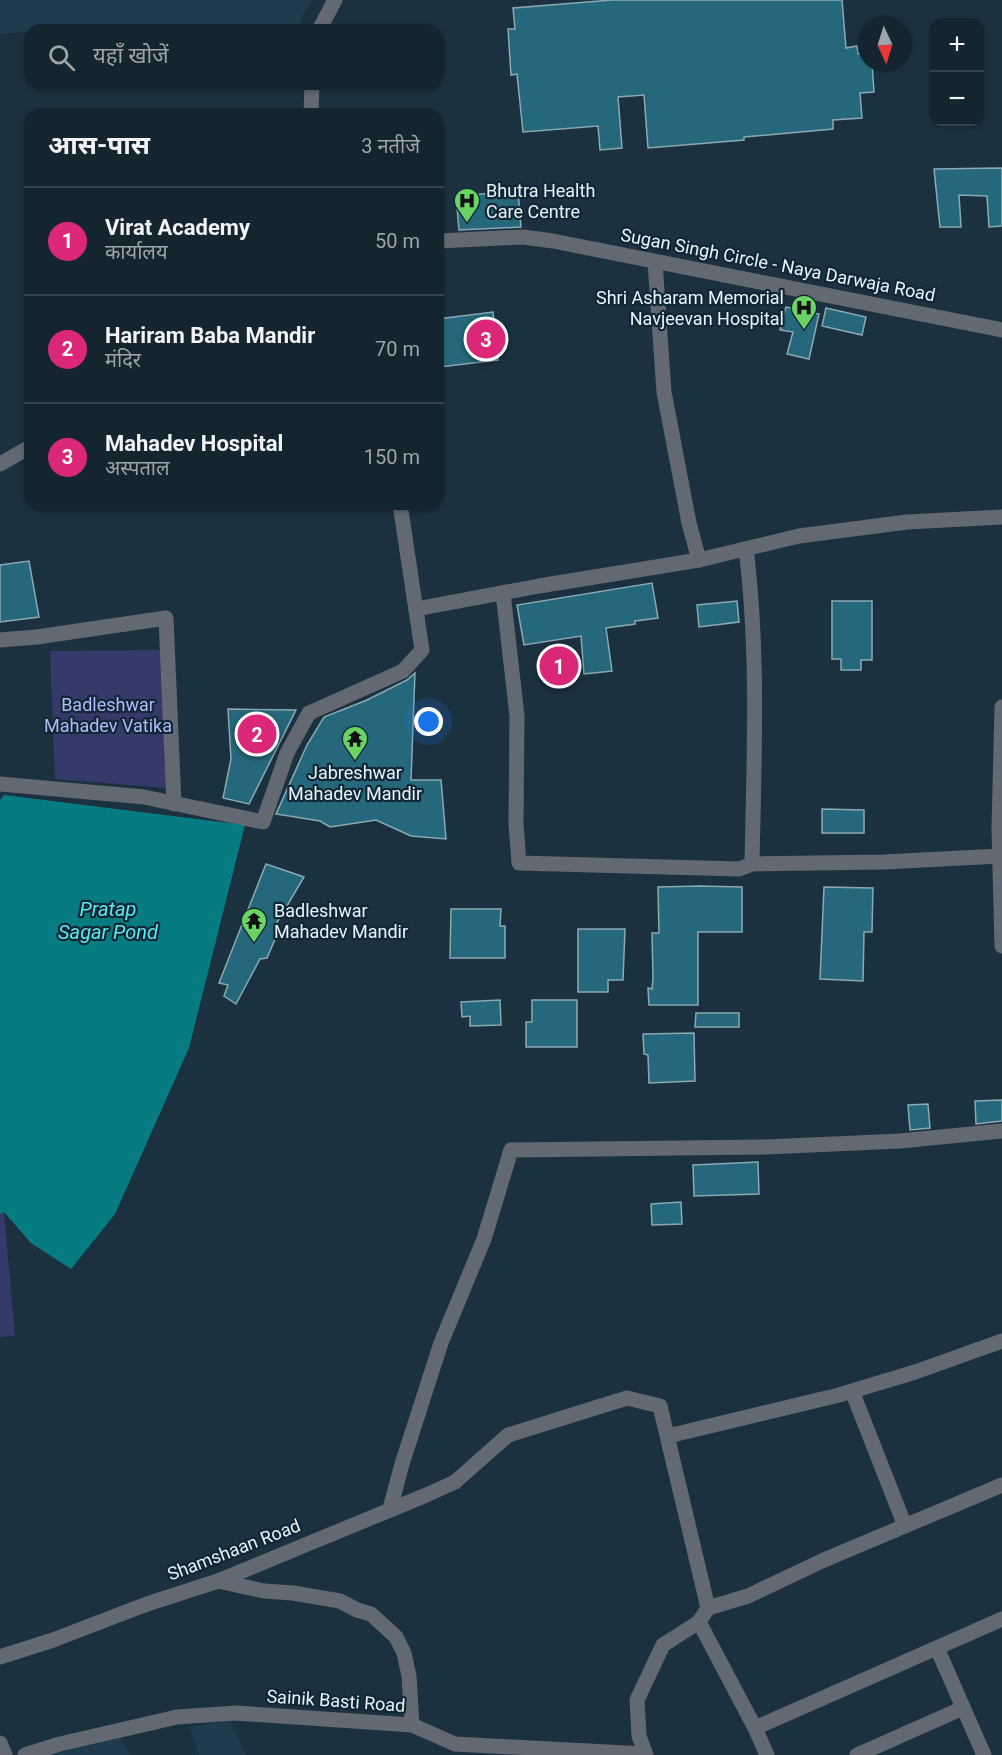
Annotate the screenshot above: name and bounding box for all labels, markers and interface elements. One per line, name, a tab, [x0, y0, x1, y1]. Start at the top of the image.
north arrow	[858, 18, 912, 72]
map controls	[930, 18, 984, 126]
button: +	[930, 18, 984, 72]
search box	[24, 24, 444, 90]
icon: search	[45, 41, 78, 74]
text: यहाँ खोजें	[93, 43, 169, 68]
button: −	[930, 72, 984, 126]
text: आस-पास	[48, 130, 150, 160]
text: 3 नतीजे	[361, 134, 420, 158]
place label: Bhutra Health Care Centre	[486, 180, 595, 222]
hospital icon: Bhutra Health Care Centre	[452, 186, 482, 224]
text: Virat Academy	[105, 215, 250, 240]
street label: Sugan Singh Circle - Naya Darwaja Road	[619, 224, 937, 305]
text: 1	[62, 229, 73, 253]
text: 50 m	[375, 229, 420, 253]
text: कार्यालय	[105, 240, 167, 264]
place label: Shri Asharam Memorial Navjeevan Hospital	[596, 287, 784, 329]
hospital icon: Shri Asharam Memorial Navjeevan Hospital	[789, 293, 819, 331]
pin: 3	[466, 316, 506, 362]
text: Hariram Baba Mandir	[105, 323, 315, 348]
text: 2	[62, 337, 73, 361]
text: 70 m	[375, 337, 420, 361]
text: मंदिर	[105, 348, 141, 372]
text: Mahadev Hospital	[105, 431, 283, 456]
text: 3	[62, 445, 73, 469]
text: 150 m	[364, 445, 420, 469]
text: अस्पताल	[105, 456, 170, 480]
pin: 1	[540, 644, 578, 688]
park label: Badleshwar Mahadev Vatika	[44, 694, 172, 736]
your location	[414, 707, 443, 736]
pin: 2	[238, 712, 276, 756]
temple icon: Jabreshwar Mahadev Mandir	[340, 724, 370, 762]
place label: Jabreshwar Mahadev Mandir	[288, 762, 422, 804]
water label: Pratap Sagar Pond	[58, 897, 159, 944]
place label: Badleshwar Mahadev Mandir	[274, 900, 408, 942]
temple icon: Badleshwar Mahadev Mandir	[239, 906, 269, 944]
street label: Shamshaan Road	[164, 1515, 303, 1585]
street label: Sainik Basti Road	[266, 1685, 406, 1716]

